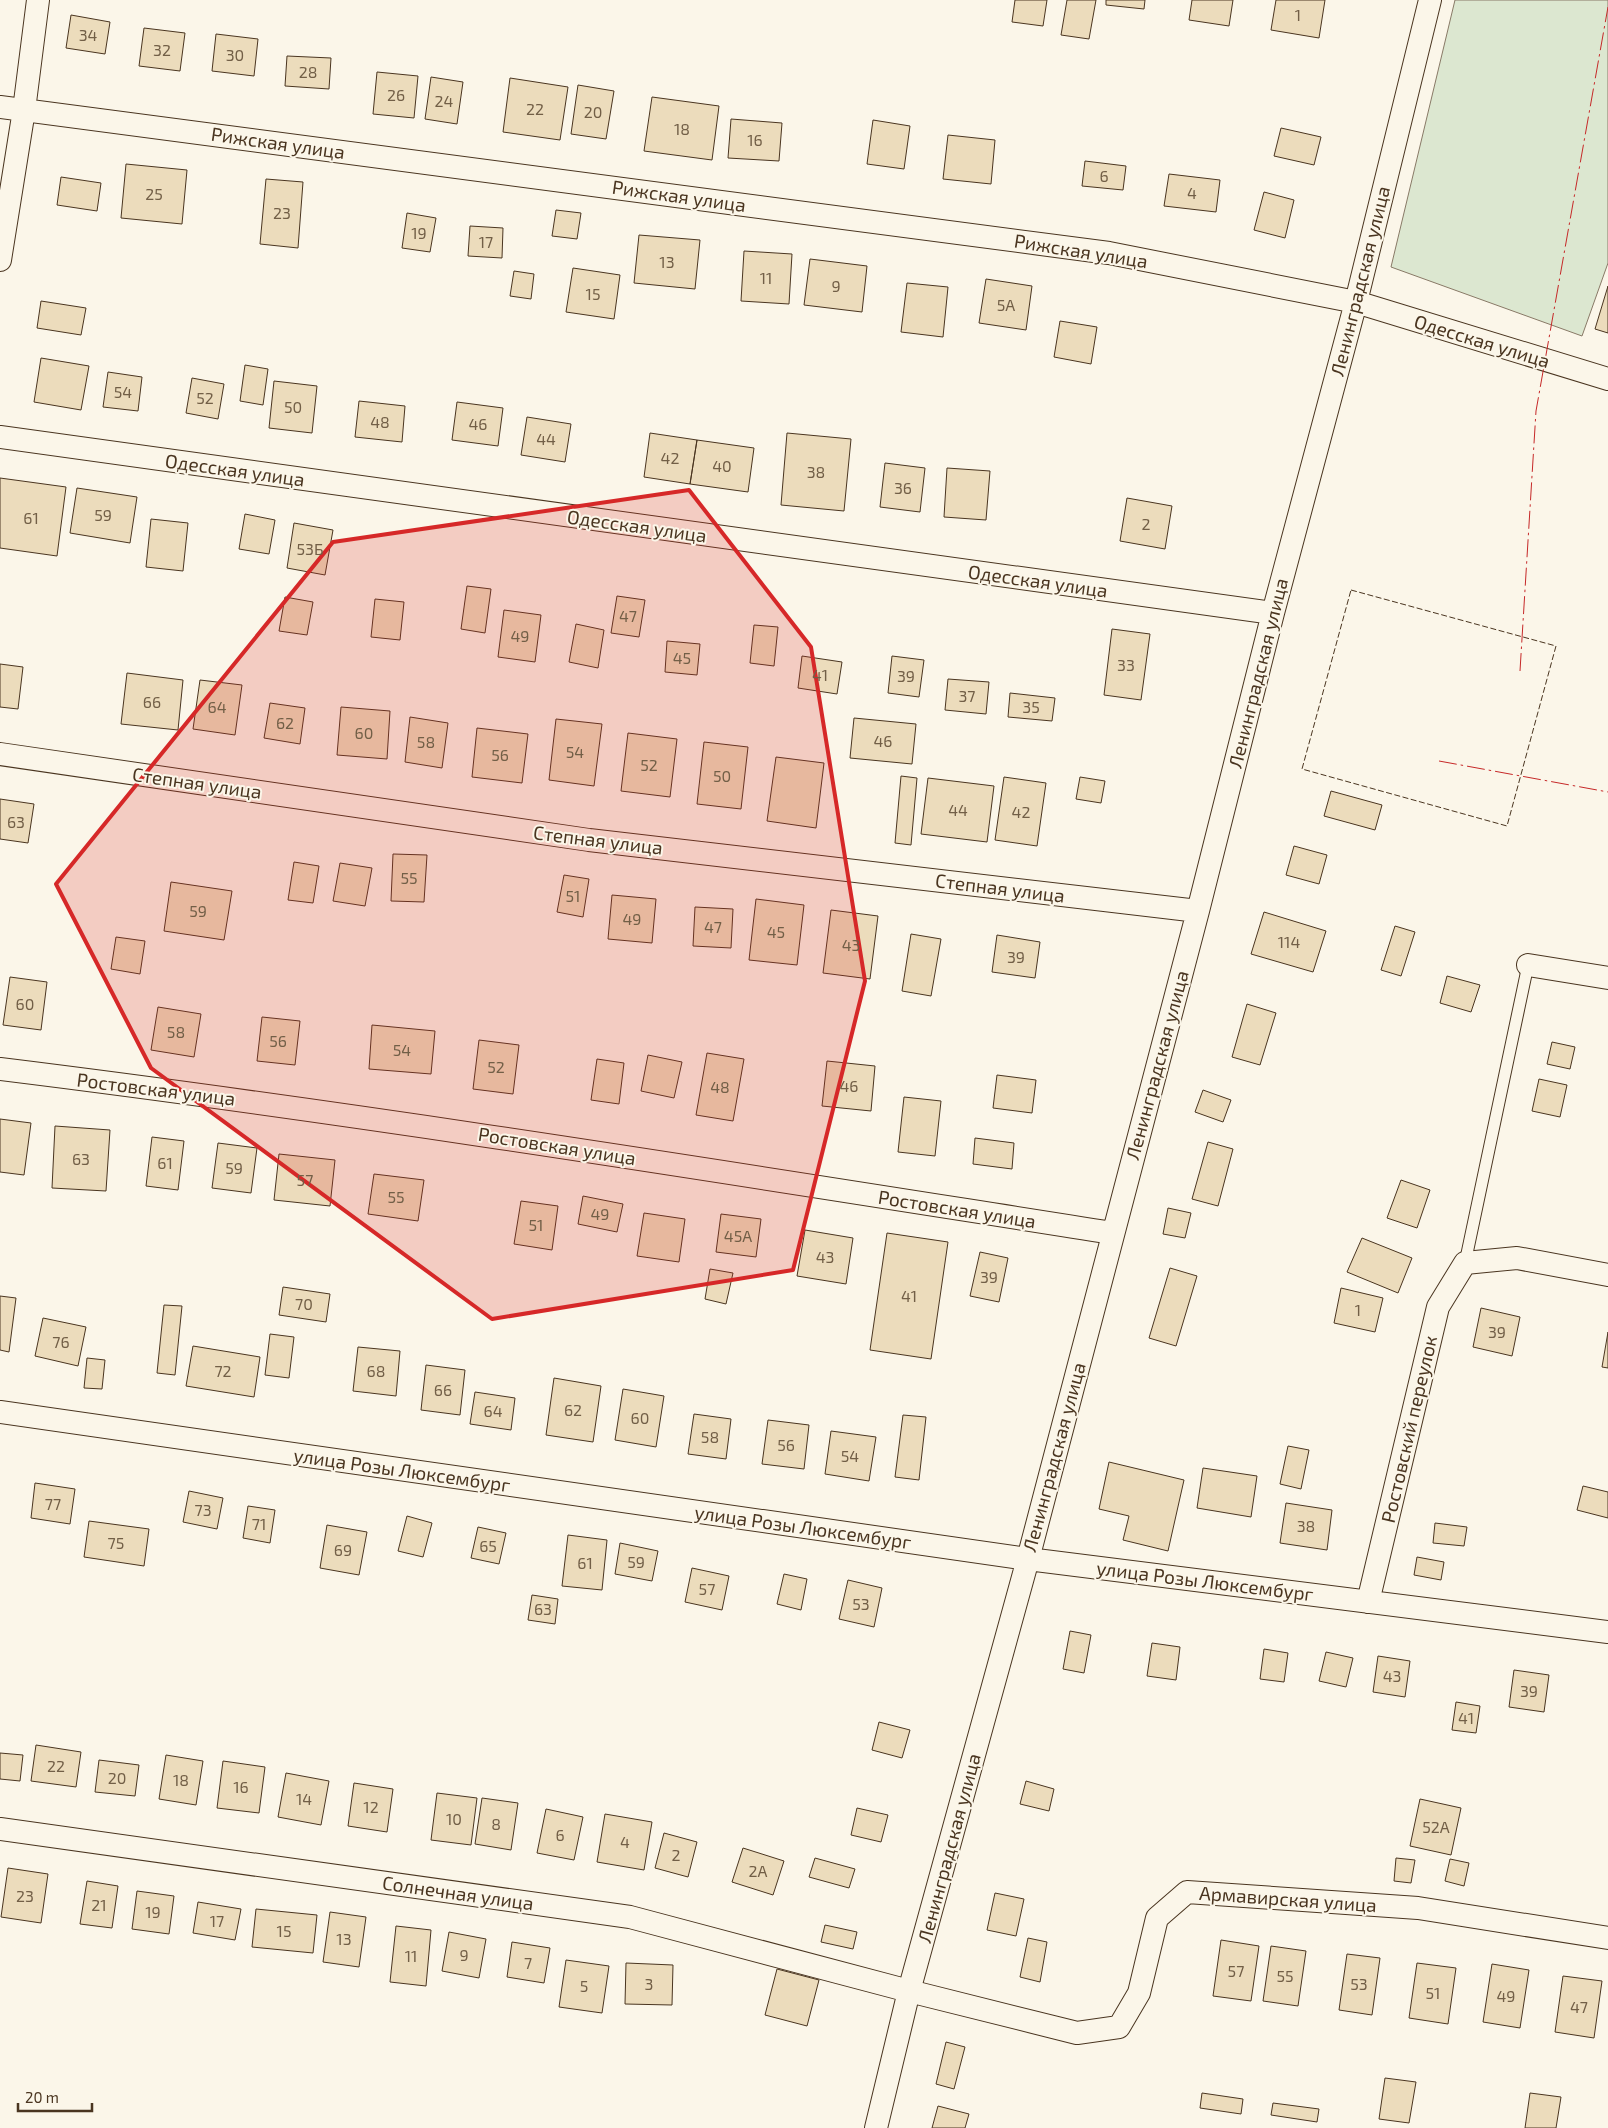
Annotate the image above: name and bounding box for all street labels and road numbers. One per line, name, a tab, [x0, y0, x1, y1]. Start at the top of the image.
street label: Рижская улица	[210, 122, 346, 164]
street label: Рижская улица	[611, 175, 747, 217]
street label: Ленинградская улица	[1325, 184, 1395, 378]
street label: Рижская улица	[1012, 229, 1150, 273]
street label: Одесская улица	[1411, 309, 1553, 373]
street label: Одесская улица	[164, 448, 306, 492]
street label: Одесская улица	[566, 504, 708, 548]
street label: Одесская улица	[967, 559, 1109, 603]
street label: Ленинградская улица	[1223, 576, 1293, 770]
street label: Степная улица	[131, 762, 263, 804]
street label: Степная улица	[532, 820, 664, 860]
street label: Степная улица	[934, 868, 1066, 908]
street label: Ленинградская улица	[1120, 968, 1194, 1162]
street label: Ростовская улица	[75, 1067, 237, 1111]
street label: Ростовская улица	[476, 1122, 638, 1170]
street label: Ростовская улица	[876, 1185, 1038, 1233]
street label: Ростовский переулок	[1376, 1333, 1442, 1525]
street label: Ленинградская улица	[1017, 1360, 1091, 1554]
street label: улица Розы Люксембург	[292, 1443, 512, 1497]
street label: улица Розы Люксембург	[693, 1500, 913, 1554]
street label: улица Розы Люксембург	[1095, 1556, 1315, 1606]
street label: Ленинградская улица	[912, 1751, 986, 1945]
street label: Солнечная улица	[381, 1870, 535, 1916]
street label: Армавирская улица	[1198, 1881, 1378, 1917]

